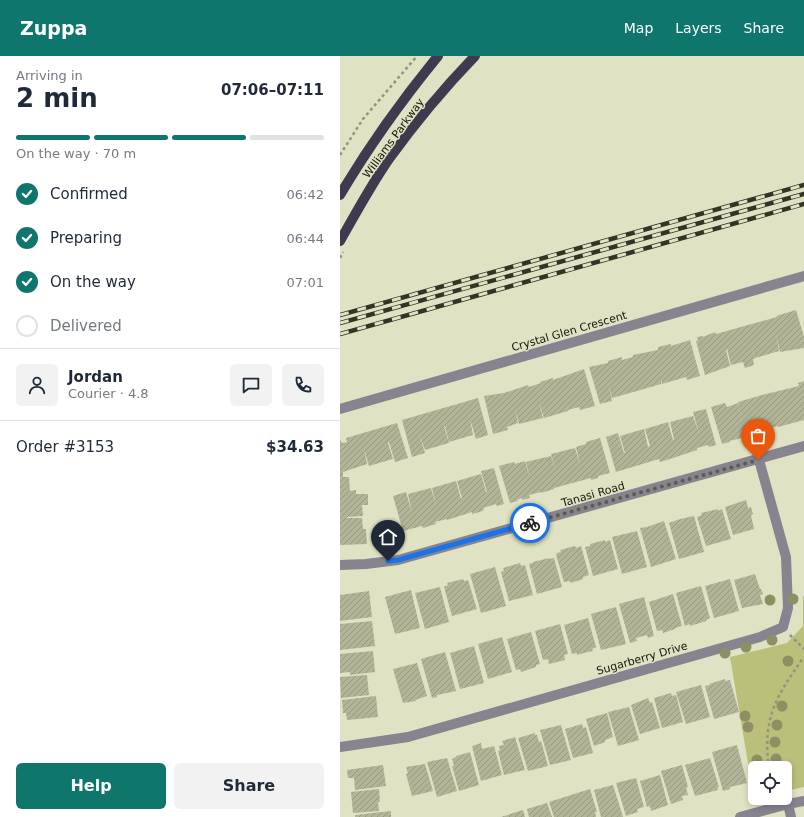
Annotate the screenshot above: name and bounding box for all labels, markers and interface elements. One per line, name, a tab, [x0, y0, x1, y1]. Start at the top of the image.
text: Zuppa	[20, 17, 87, 39]
text: Map	[624, 20, 653, 36]
text: Layers	[675, 20, 722, 36]
text: Share	[744, 20, 784, 36]
text: Arriving in	[16, 68, 83, 83]
text: 07:06–07:11	[221, 81, 324, 99]
text: 2 min	[16, 83, 98, 113]
street label: Williams Parkway	[360, 95, 427, 181]
text: On the way · 70 m	[16, 146, 136, 161]
icon: check	[16, 183, 38, 205]
text: Confirmed	[50, 185, 128, 203]
text: 06:42	[287, 187, 324, 202]
icon: check	[16, 227, 38, 249]
text: Preparing	[50, 229, 122, 247]
text: 06:44	[287, 231, 324, 246]
icon: check	[16, 271, 38, 293]
text: On the way	[50, 273, 136, 291]
text: 07:01	[287, 275, 324, 290]
street label: Crystal Glen Crescent	[510, 309, 629, 354]
text: Delivered	[50, 317, 122, 335]
button: person	[16, 364, 58, 406]
button: chat	[230, 364, 272, 406]
button: phone	[282, 364, 324, 406]
text: Jordan	[68, 368, 123, 386]
text: Courier · 4.8	[68, 386, 149, 401]
pin	[741, 419, 775, 460]
icon: bag	[747, 425, 769, 447]
text: Order #3153	[16, 438, 114, 456]
text: $34.63	[266, 438, 324, 456]
street label: Tanasi Road	[559, 479, 626, 510]
courier	[510, 503, 550, 543]
icon: bike	[519, 512, 541, 534]
pin	[371, 520, 405, 561]
icon: home	[377, 526, 399, 548]
street label: Sugarberry Drive	[595, 639, 689, 678]
map controls	[748, 761, 792, 805]
button: locate	[748, 761, 792, 805]
button: Help	[16, 763, 166, 809]
button: Share	[174, 763, 324, 809]

